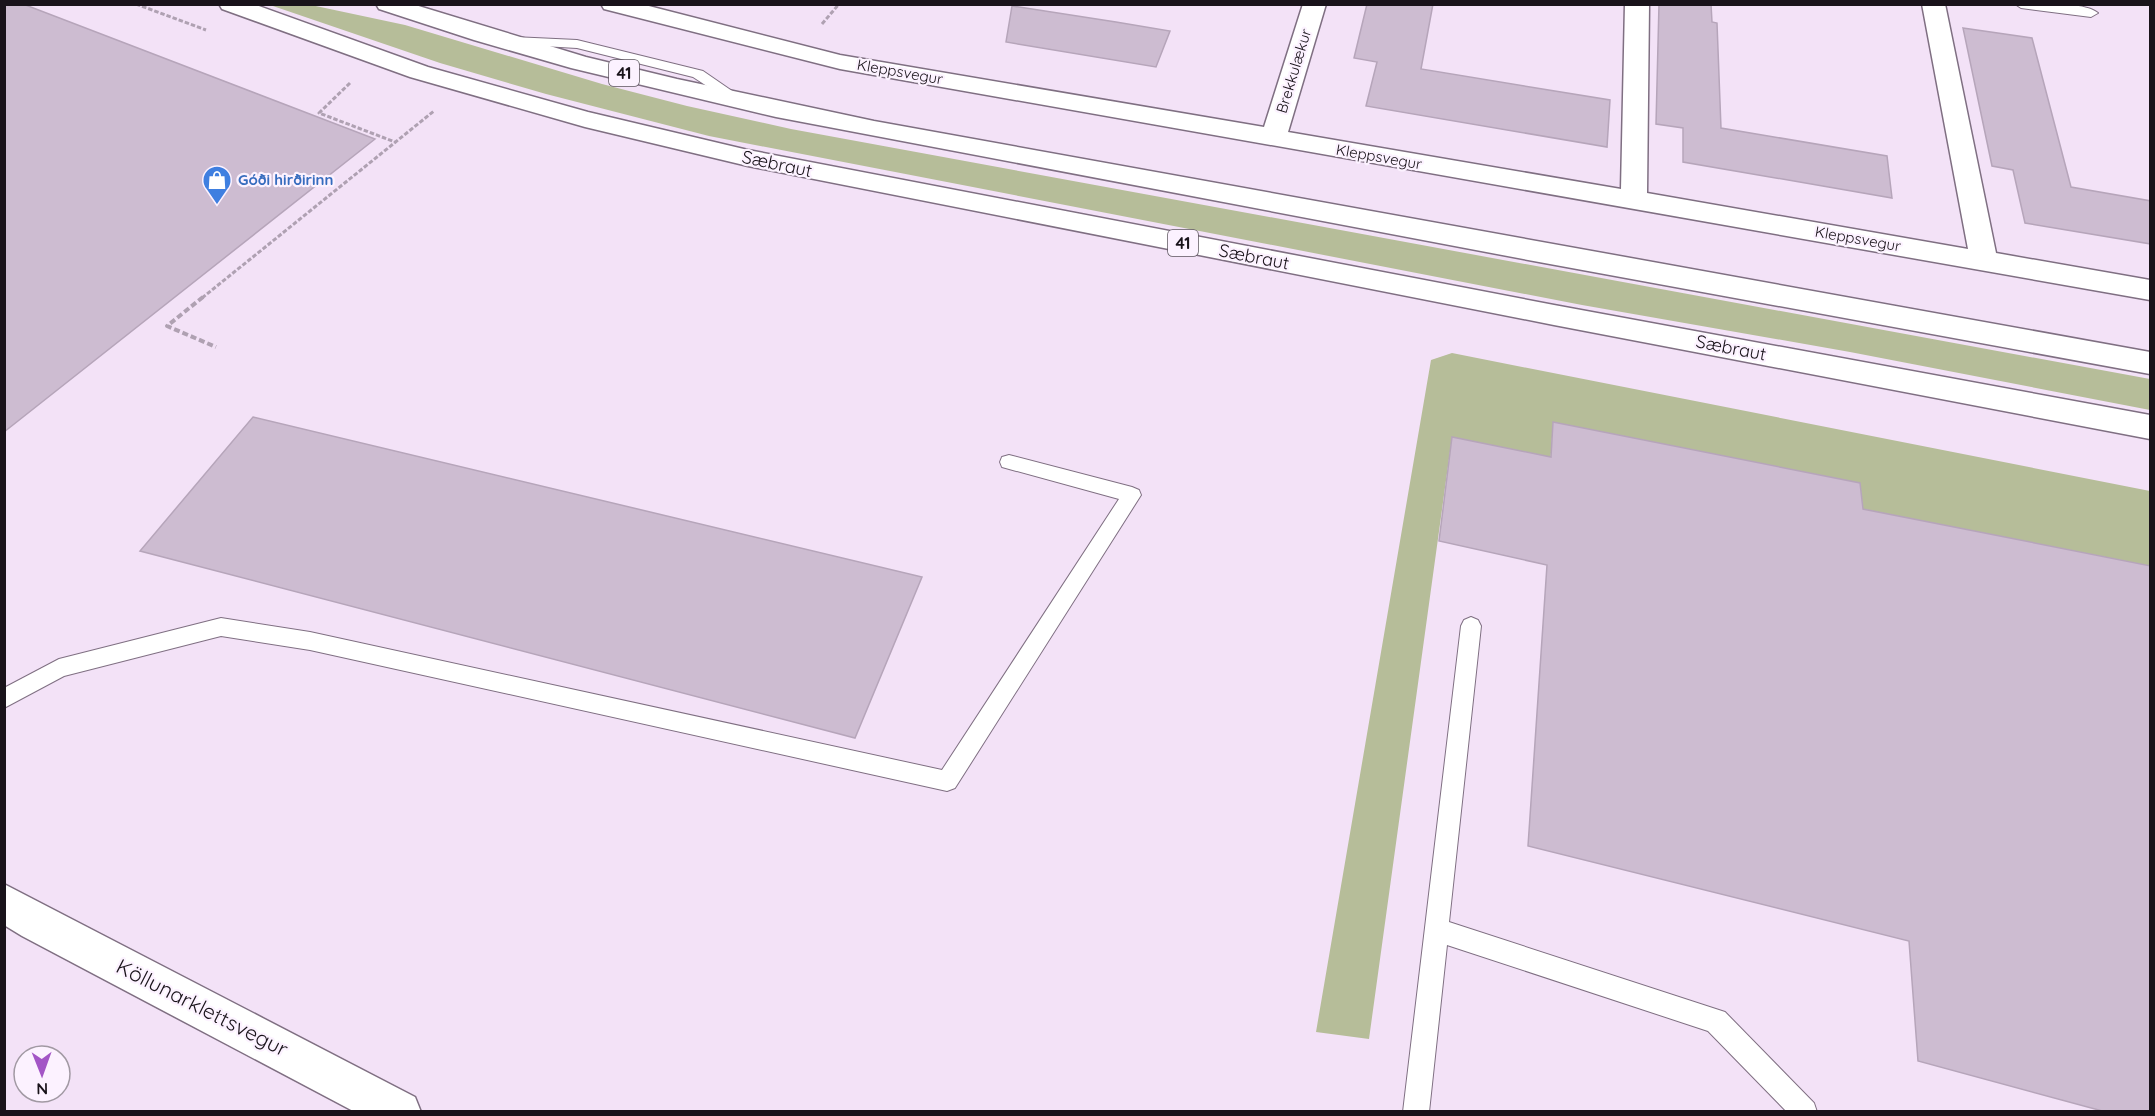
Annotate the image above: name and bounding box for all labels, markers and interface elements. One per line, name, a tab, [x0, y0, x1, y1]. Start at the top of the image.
street label: Brekkulækur	[1272, 26, 1315, 115]
street label: Kleppsvegur	[856, 55, 945, 88]
road number: 41	[609, 60, 639, 86]
street label: Kleppsvegur	[1335, 140, 1424, 173]
street label: Sæbraut	[740, 145, 814, 182]
shop icon: Góði hirðirinn	[201, 164, 233, 206]
place label: Góði hirðirinn	[238, 170, 333, 189]
street label: Kleppsvegur	[1814, 222, 1903, 255]
road number: 41	[1168, 230, 1198, 256]
street label: Sæbraut	[1217, 238, 1291, 275]
street label: Sæbraut	[1694, 329, 1768, 366]
street label: Köllunarklettsvegur	[112, 953, 293, 1062]
north arrow	[12, 1044, 72, 1104]
text: N	[36, 1079, 48, 1099]

